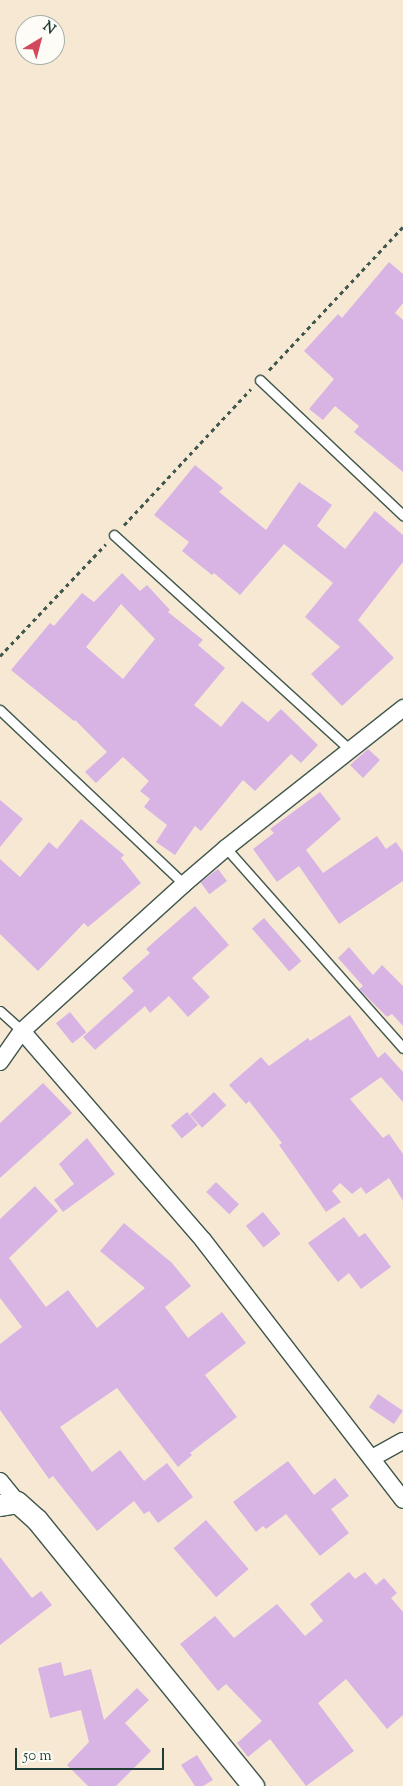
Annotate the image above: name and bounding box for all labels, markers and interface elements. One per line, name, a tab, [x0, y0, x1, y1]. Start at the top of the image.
north arrow	[15, 15, 65, 65]
text: N	[38, 17, 59, 40]
scale bar	[18, 1738, 166, 1770]
text: 50 m	[23, 1746, 52, 1767]

